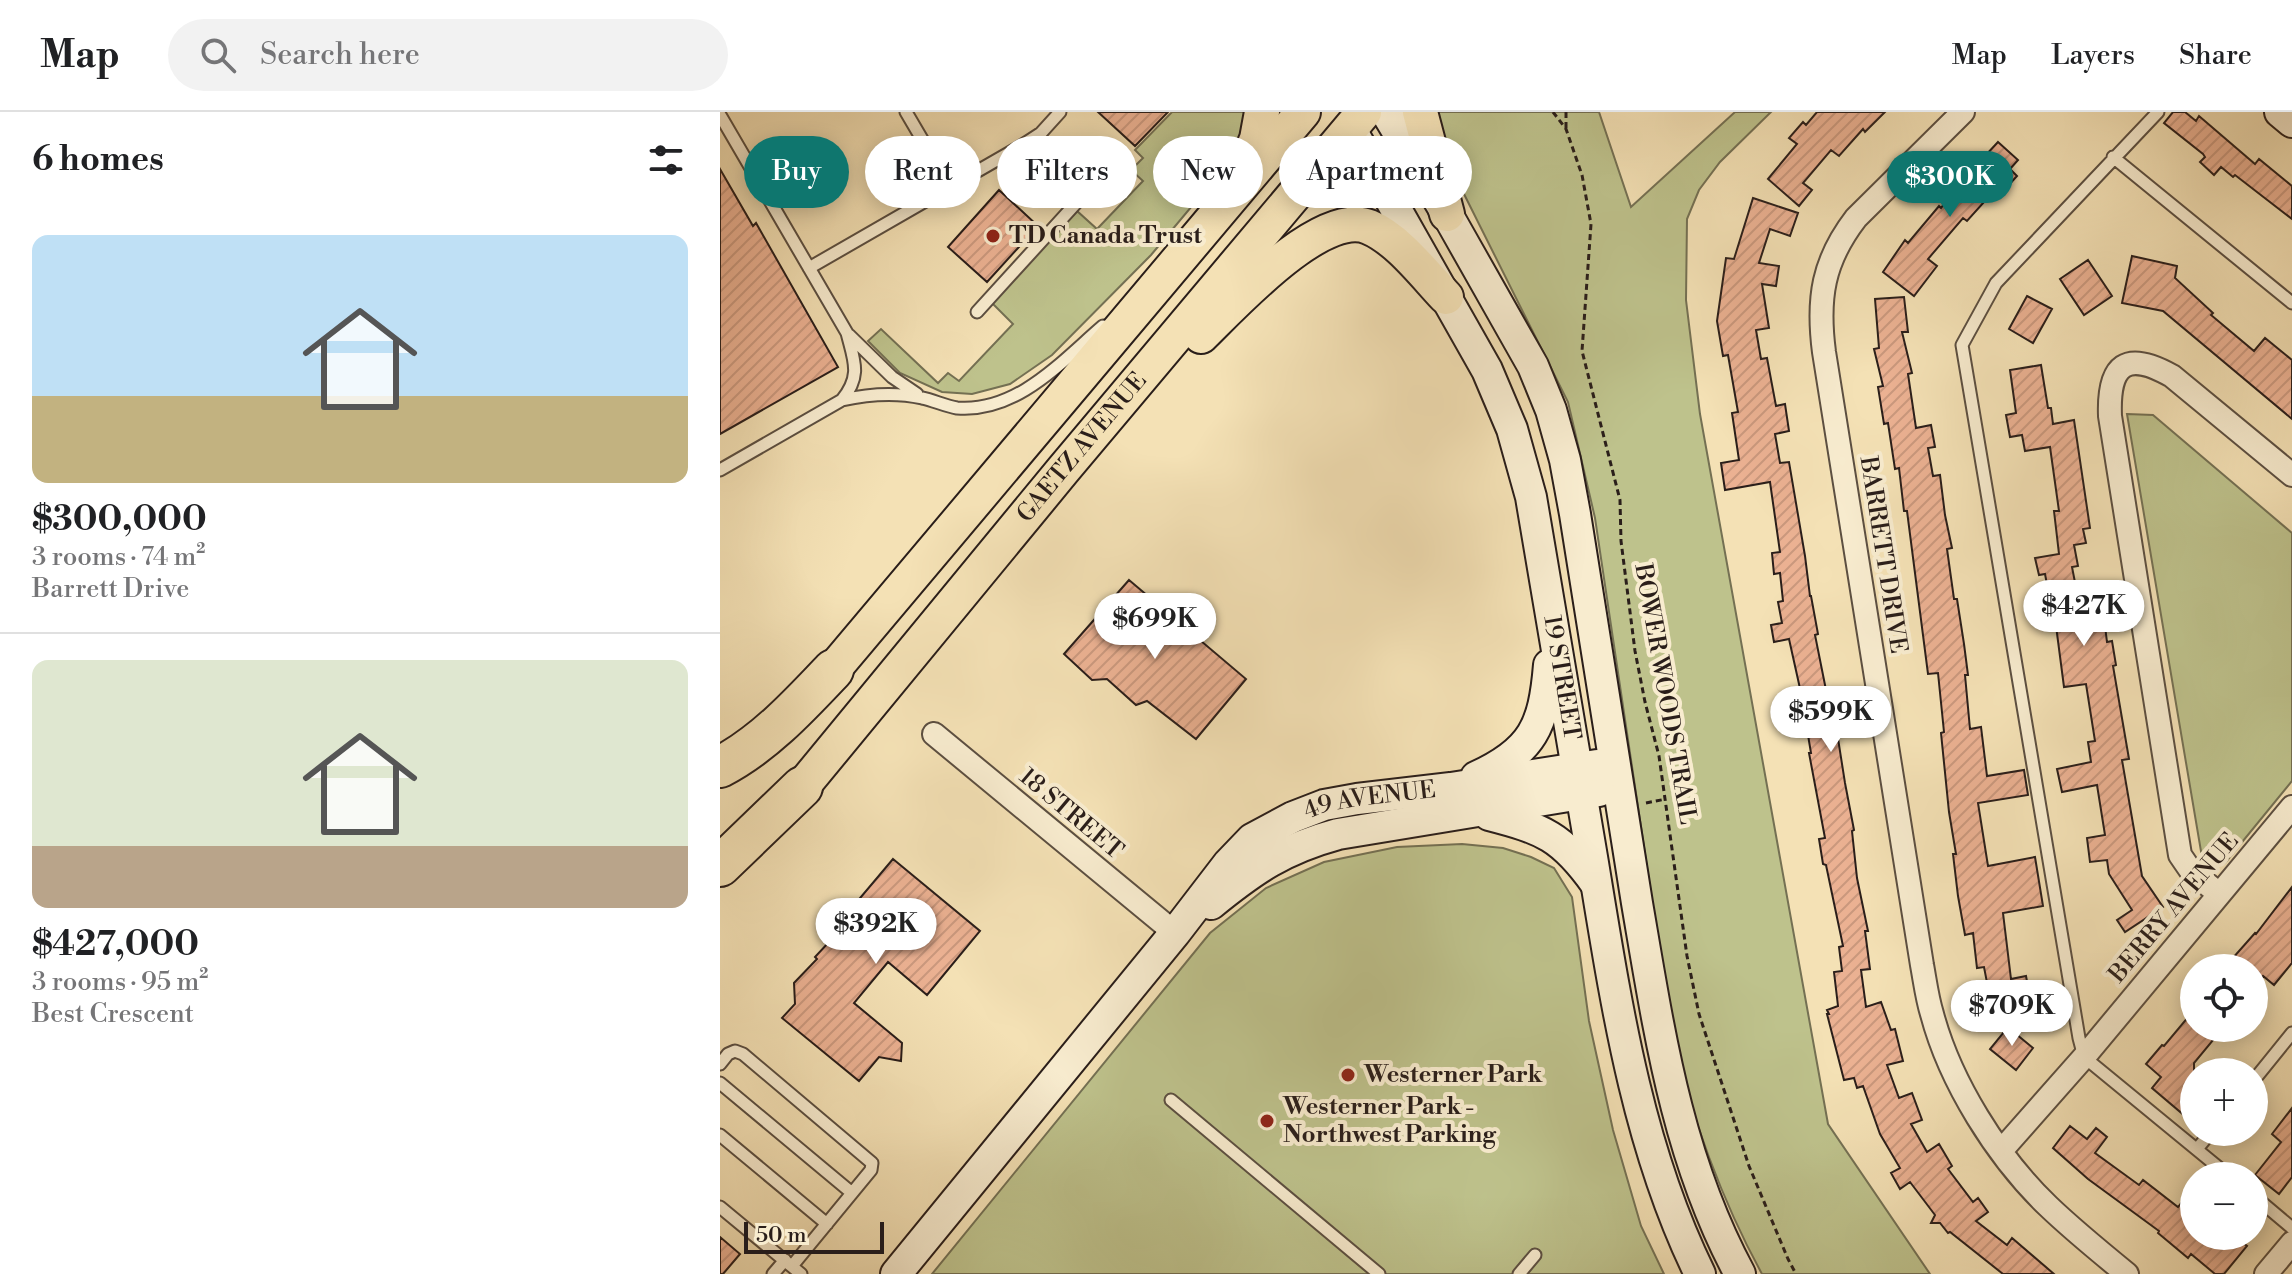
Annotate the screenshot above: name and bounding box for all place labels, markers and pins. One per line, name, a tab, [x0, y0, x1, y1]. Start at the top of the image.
pin: $300K	[1894, 151, 2006, 219]
place label: TD Canada Trust	[1009, 221, 1202, 251]
marker: TD Canada Trust	[984, 227, 1002, 245]
pin: $427K	[2028, 580, 2140, 648]
pin: $699K	[1099, 593, 1211, 661]
pin: $599K	[1775, 686, 1887, 754]
pin: $392K	[820, 898, 932, 966]
pin: $709K	[1956, 980, 2068, 1048]
place label: Westerner Park	[1363, 1060, 1543, 1090]
marker: Westerner Park	[1339, 1066, 1357, 1084]
place label: Westerner Park - Northwest Parking	[1282, 1092, 1497, 1150]
marker: Westerner Park - Northwest Parking	[1258, 1112, 1276, 1130]

